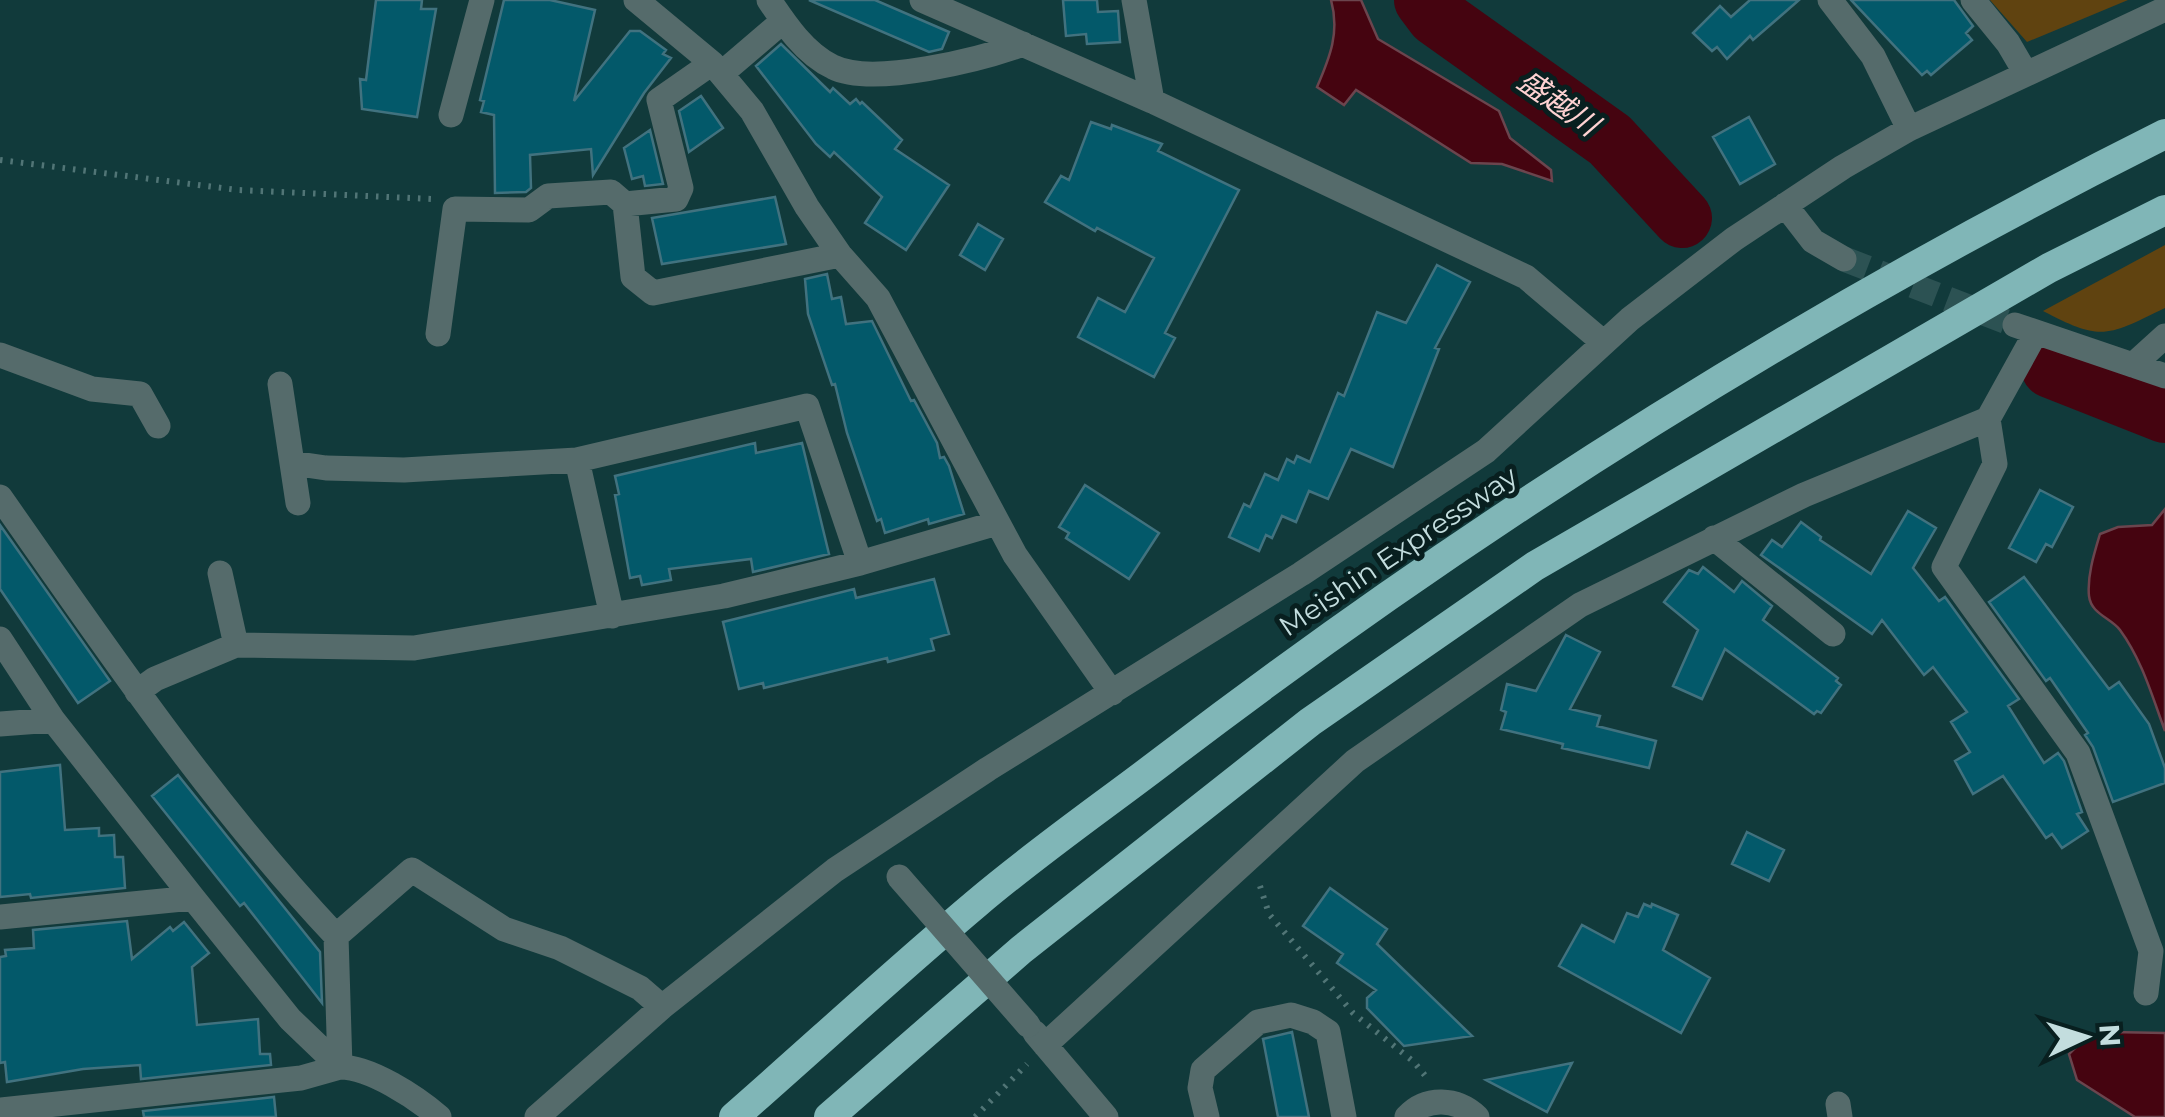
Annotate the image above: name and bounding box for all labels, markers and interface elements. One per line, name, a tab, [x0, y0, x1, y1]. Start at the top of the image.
water label: 盛越川	[1511, 62, 1608, 145]
street label: Meishin Expressway	[1272, 458, 1524, 643]
north arrow	[2035, 987, 2135, 1087]
text: N	[2092, 1023, 2128, 1048]

